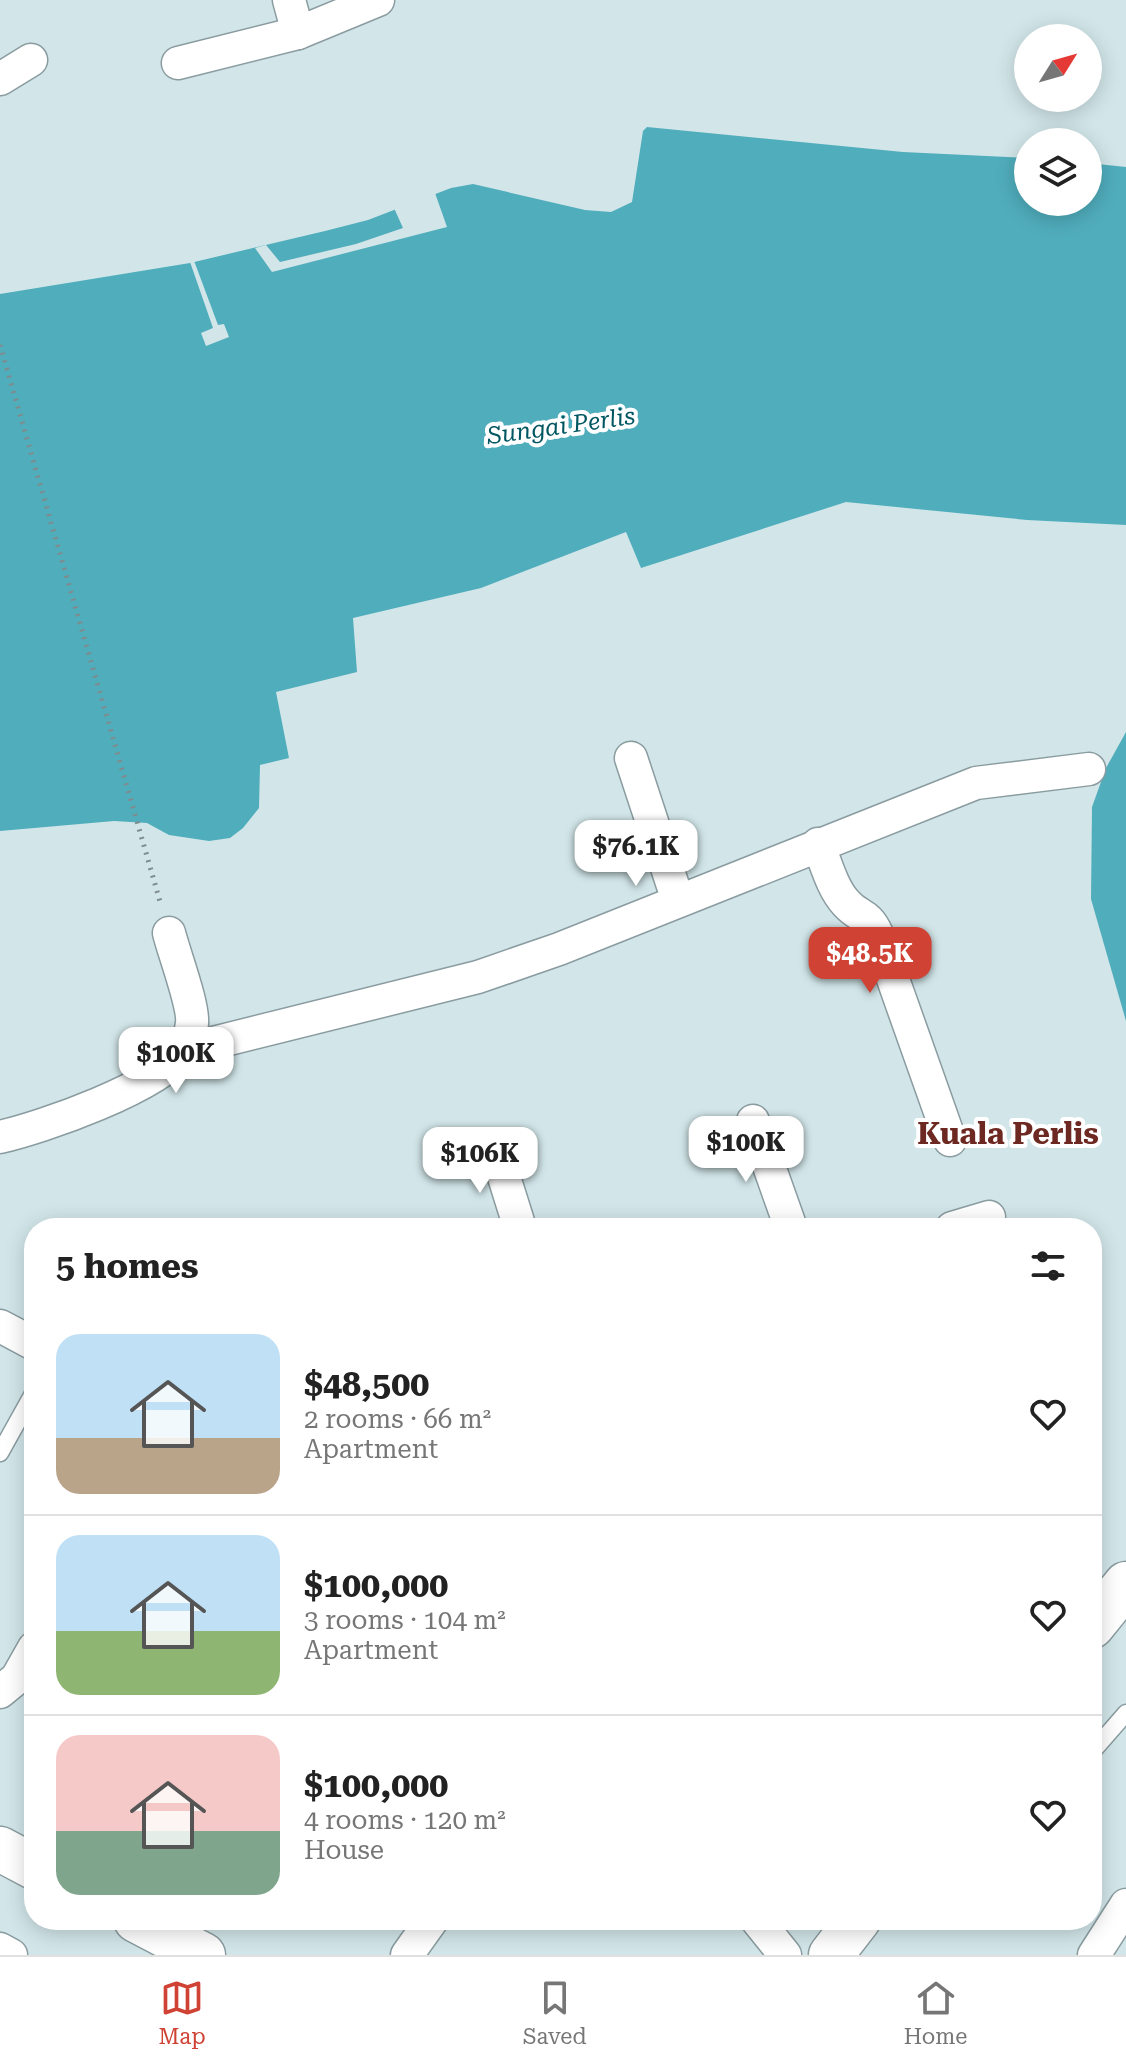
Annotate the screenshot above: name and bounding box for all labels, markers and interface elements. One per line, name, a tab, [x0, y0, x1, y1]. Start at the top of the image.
north arrow	[1014, 24, 1102, 112]
map controls	[1014, 24, 1102, 216]
button: layers	[1014, 128, 1102, 216]
water label: Sungai Perlis	[484, 402, 637, 450]
pin: $76.1K	[571, 820, 701, 888]
text: $76.1K	[593, 831, 679, 861]
pin: $48.5K	[805, 927, 935, 995]
text: $48.5K	[827, 938, 913, 968]
pin: $100K	[120, 1027, 232, 1095]
text: $100K	[137, 1038, 215, 1068]
pin: $100K	[690, 1116, 802, 1184]
district label: Kuala Perlis	[917, 1116, 1099, 1151]
pin: $106K	[424, 1127, 536, 1195]
text: $100K	[707, 1127, 785, 1157]
text: $106K	[441, 1138, 519, 1168]
icon: filters	[1026, 1244, 1070, 1288]
text: 5 homes	[56, 1246, 199, 1286]
text: $48,500	[304, 1364, 429, 1404]
icon: home	[120, 1366, 216, 1462]
icon: heart	[1026, 1392, 1070, 1436]
text: 2 rooms · 66 m²	[304, 1404, 491, 1434]
text: Apartment	[304, 1434, 438, 1464]
text: $100,000	[304, 1565, 448, 1605]
icon: home	[120, 1567, 216, 1663]
icon: heart	[1026, 1593, 1070, 1637]
text: 3 rooms · 104 m²	[304, 1605, 506, 1635]
text: Apartment	[304, 1635, 438, 1665]
text: $100,000	[304, 1765, 448, 1805]
icon: home	[120, 1767, 216, 1863]
icon: heart	[1026, 1793, 1070, 1837]
text: 4 rooms · 120 m²	[304, 1805, 506, 1835]
text: House	[304, 1835, 384, 1865]
tab: Map	[159, 1976, 206, 2049]
tab: Saved	[523, 1976, 587, 2049]
tab: Home	[904, 1976, 967, 2049]

